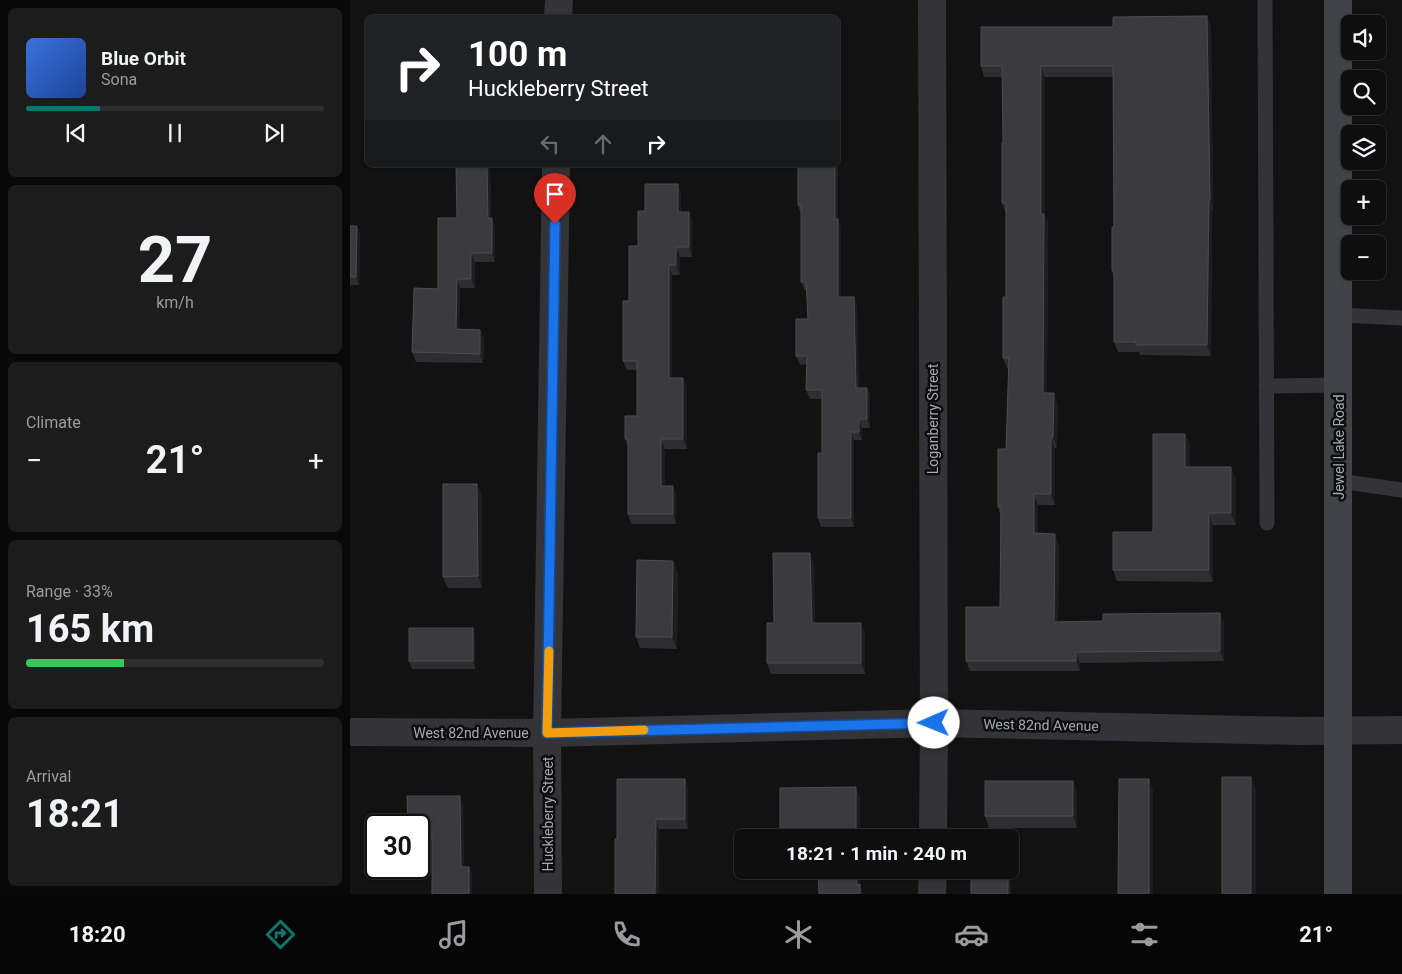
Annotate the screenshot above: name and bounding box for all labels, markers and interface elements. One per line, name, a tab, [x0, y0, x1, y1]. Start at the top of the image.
map controls	[1341, 15, 1386, 280]
button: sound	[1341, 15, 1386, 60]
text: 100 m	[468, 34, 567, 75]
icon: right	[385, 35, 450, 100]
text: Blue Orbit	[101, 47, 186, 70]
text: Sona	[101, 70, 137, 89]
button: search	[1341, 70, 1386, 115]
text: Huckleberry Street	[468, 76, 649, 101]
icon: previous	[62, 119, 90, 147]
icon: pause	[161, 119, 189, 147]
icon: next	[260, 119, 288, 147]
button: layers	[1341, 125, 1386, 170]
icon: left	[536, 130, 564, 158]
icon: ahead	[589, 130, 617, 158]
icon: right	[642, 130, 670, 158]
pin	[534, 173, 576, 224]
icon: arrive	[541, 180, 569, 208]
button: +	[1341, 180, 1386, 225]
text: 27	[138, 222, 212, 298]
button: −	[1341, 235, 1386, 280]
text: km/h	[156, 293, 194, 312]
street label: Loganberry Street	[925, 363, 941, 474]
street label: Jewel Lake Road	[1331, 394, 1347, 500]
text: Climate	[26, 413, 81, 432]
text: 21°	[146, 438, 204, 482]
text: −	[26, 444, 42, 477]
text: +	[308, 444, 324, 477]
text: Range · 33%	[26, 582, 113, 601]
text: 165 km	[26, 607, 154, 651]
position arrow	[907, 696, 959, 748]
street label: West 82nd Avenue	[983, 716, 1099, 734]
street label: West 82nd Avenue	[413, 725, 529, 741]
street label: Huckleberry Street	[540, 756, 556, 871]
text: Arrival	[26, 767, 71, 786]
text: 18:21	[26, 792, 124, 836]
speed limit sign: 30	[365, 814, 430, 879]
text: 18:21 · 1 min · 240 m	[786, 842, 967, 865]
icon: directions	[263, 917, 298, 952]
icon: music	[436, 917, 471, 952]
icon: phone	[609, 917, 644, 952]
icon: climate	[781, 917, 816, 952]
icon: car	[954, 917, 989, 952]
icon: filters	[1127, 917, 1162, 952]
text: 18:20	[69, 922, 126, 947]
text: 21°	[1299, 922, 1333, 947]

